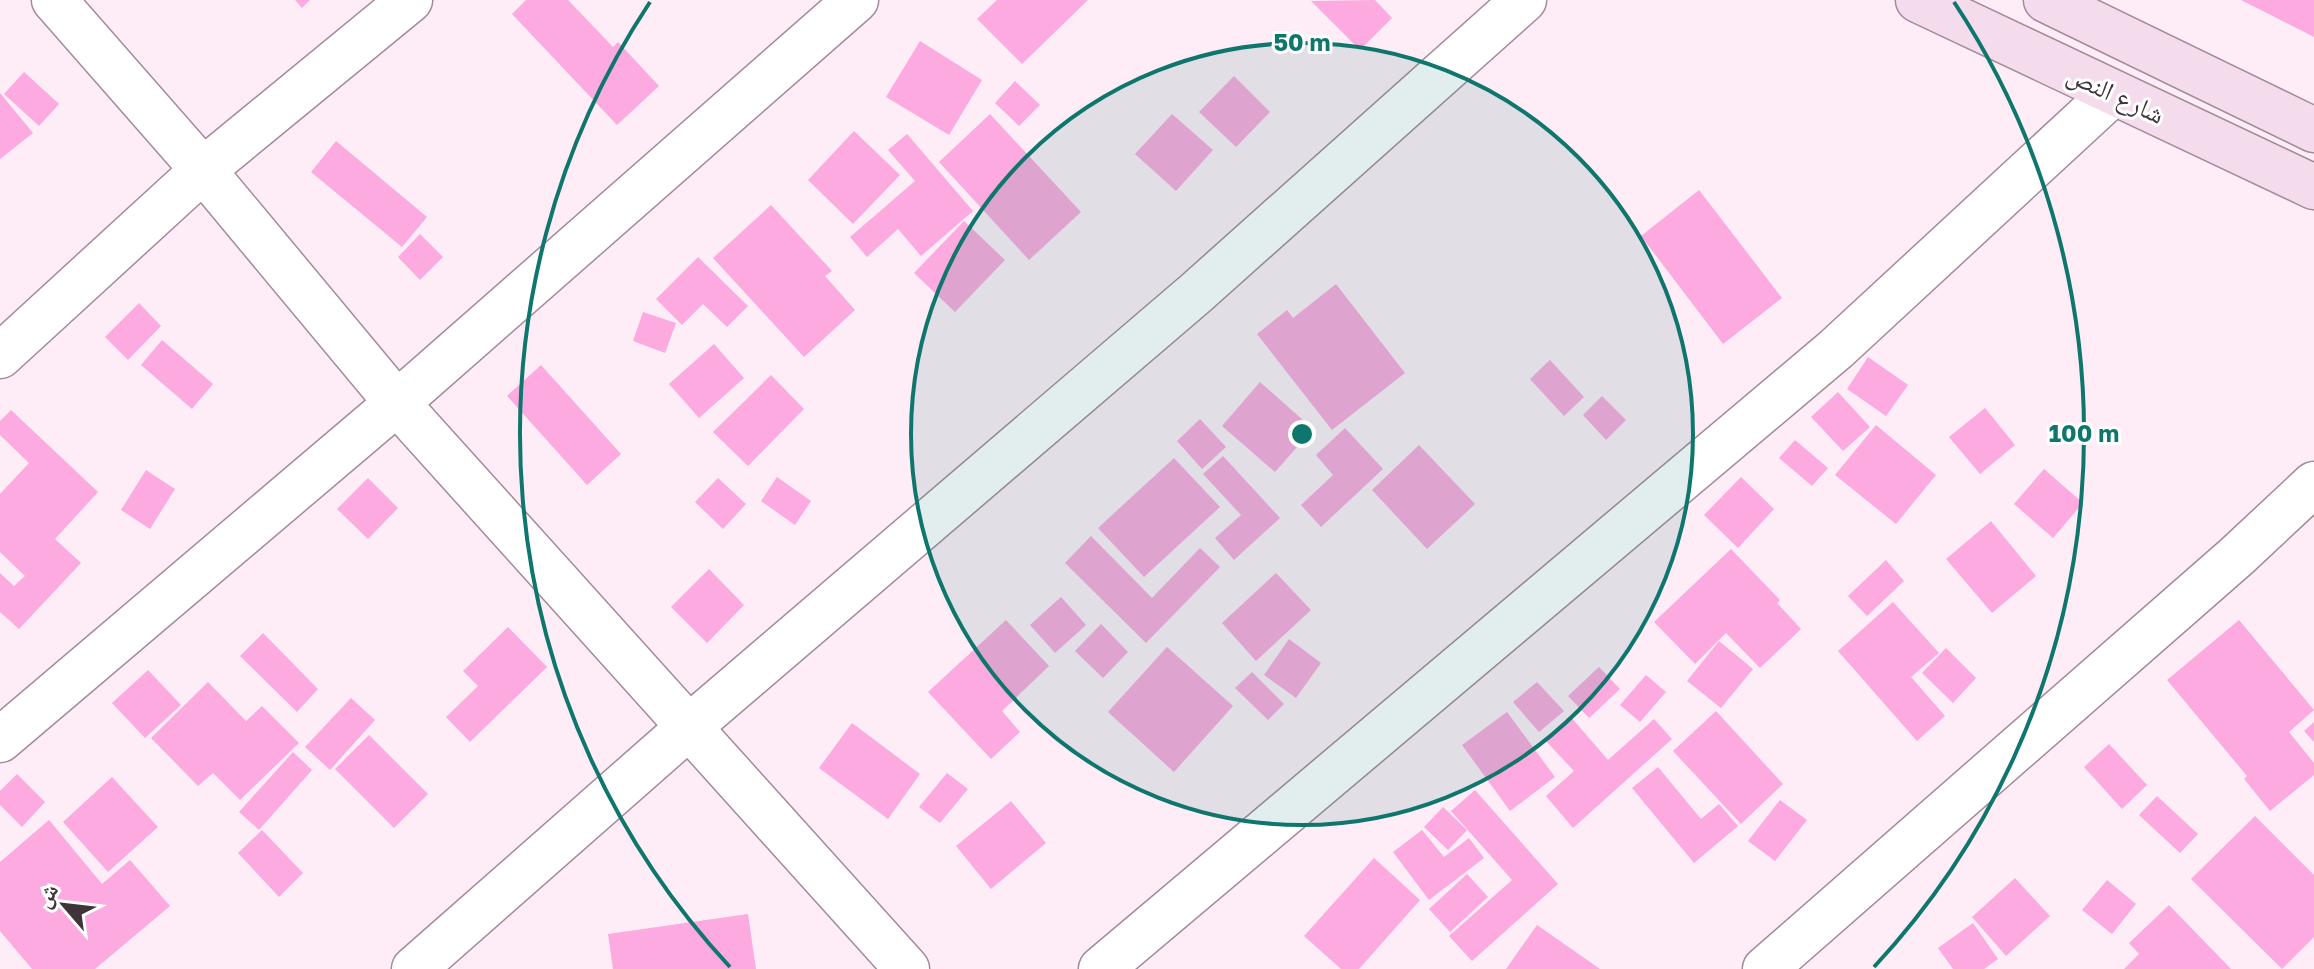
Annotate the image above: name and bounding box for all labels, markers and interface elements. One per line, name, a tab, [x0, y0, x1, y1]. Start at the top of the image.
text: 50 m	[1273, 27, 1331, 56]
street label: شارع النص	[2062, 58, 2170, 131]
text: 100 m	[2049, 418, 2119, 447]
centre of rings	[1288, 420, 1316, 448]
north arrow	[24, 865, 104, 945]
text: ش	[29, 879, 64, 912]

